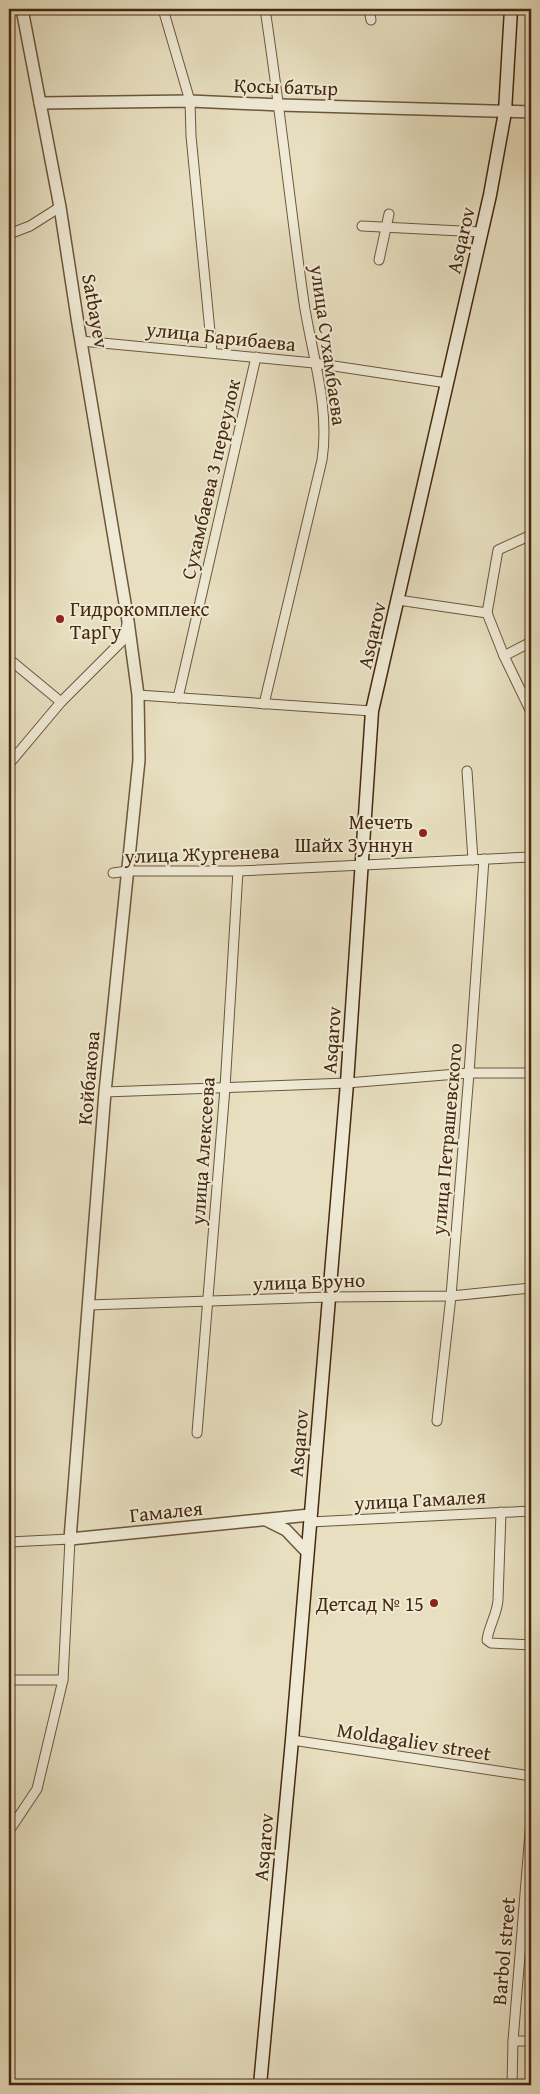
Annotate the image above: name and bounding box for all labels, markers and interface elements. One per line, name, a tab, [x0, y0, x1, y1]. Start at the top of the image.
street label: Қосы батыр	[233, 70, 339, 102]
street label: Asqarov	[438, 204, 482, 276]
street label: улица Сухамбаева	[303, 262, 355, 428]
street label: Satbayev	[75, 272, 117, 350]
street label: улица Барибаева	[144, 314, 298, 358]
street label: Сухамбаева 3 переулок	[173, 376, 247, 582]
place label: Гидрокомплекс ТарГу	[70, 594, 210, 646]
street label: Asqarov	[349, 599, 393, 671]
marker: Гидрокомплекс ТарГу	[54, 613, 66, 625]
place label: Мечеть Шайх Зуннун	[295, 807, 413, 859]
marker: Мечеть Шайх Зуннун	[417, 827, 429, 839]
street label: улица Жургенева	[123, 836, 281, 870]
street label: Asqarov	[314, 1005, 348, 1075]
street label: Койбакова	[69, 1029, 107, 1126]
street label: улица Петрашевского	[423, 1042, 469, 1237]
street label: улица Алексеева	[182, 1076, 222, 1227]
street label: улица Бруно	[251, 1265, 366, 1297]
street label: Asqarov	[281, 1408, 315, 1478]
street label: улица Гамалея	[352, 1481, 487, 1517]
street label: Гамалея	[128, 1493, 204, 1529]
place label: Детсад № 15	[315, 1589, 424, 1618]
marker: Детсад № 15	[428, 1597, 440, 1609]
street label: Moldagaliev street	[335, 1715, 493, 1767]
street label: Asqarov	[246, 1812, 280, 1882]
street label: Barbol street	[484, 1896, 522, 2006]

